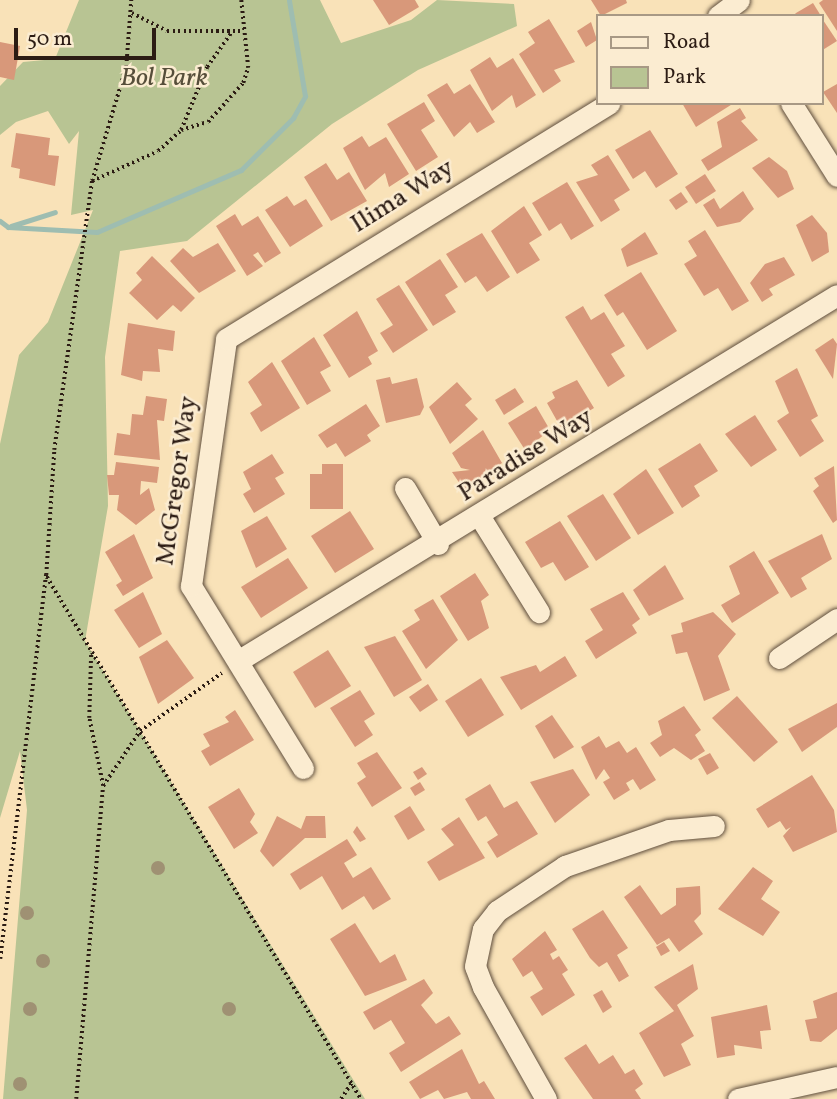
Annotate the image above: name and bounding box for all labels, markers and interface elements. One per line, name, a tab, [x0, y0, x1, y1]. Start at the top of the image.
scale bar	[18, 14, 159, 58]
legend	[596, 14, 823, 105]
text: 50 m	[27, 25, 72, 54]
text: Road	[663, 28, 710, 57]
park label: Bol Park	[120, 63, 208, 95]
text: Park	[663, 63, 706, 92]
street label: Ilima Way	[345, 153, 461, 241]
street label: McGregor Way	[151, 394, 205, 568]
street label: Paradise Way	[453, 402, 599, 510]

